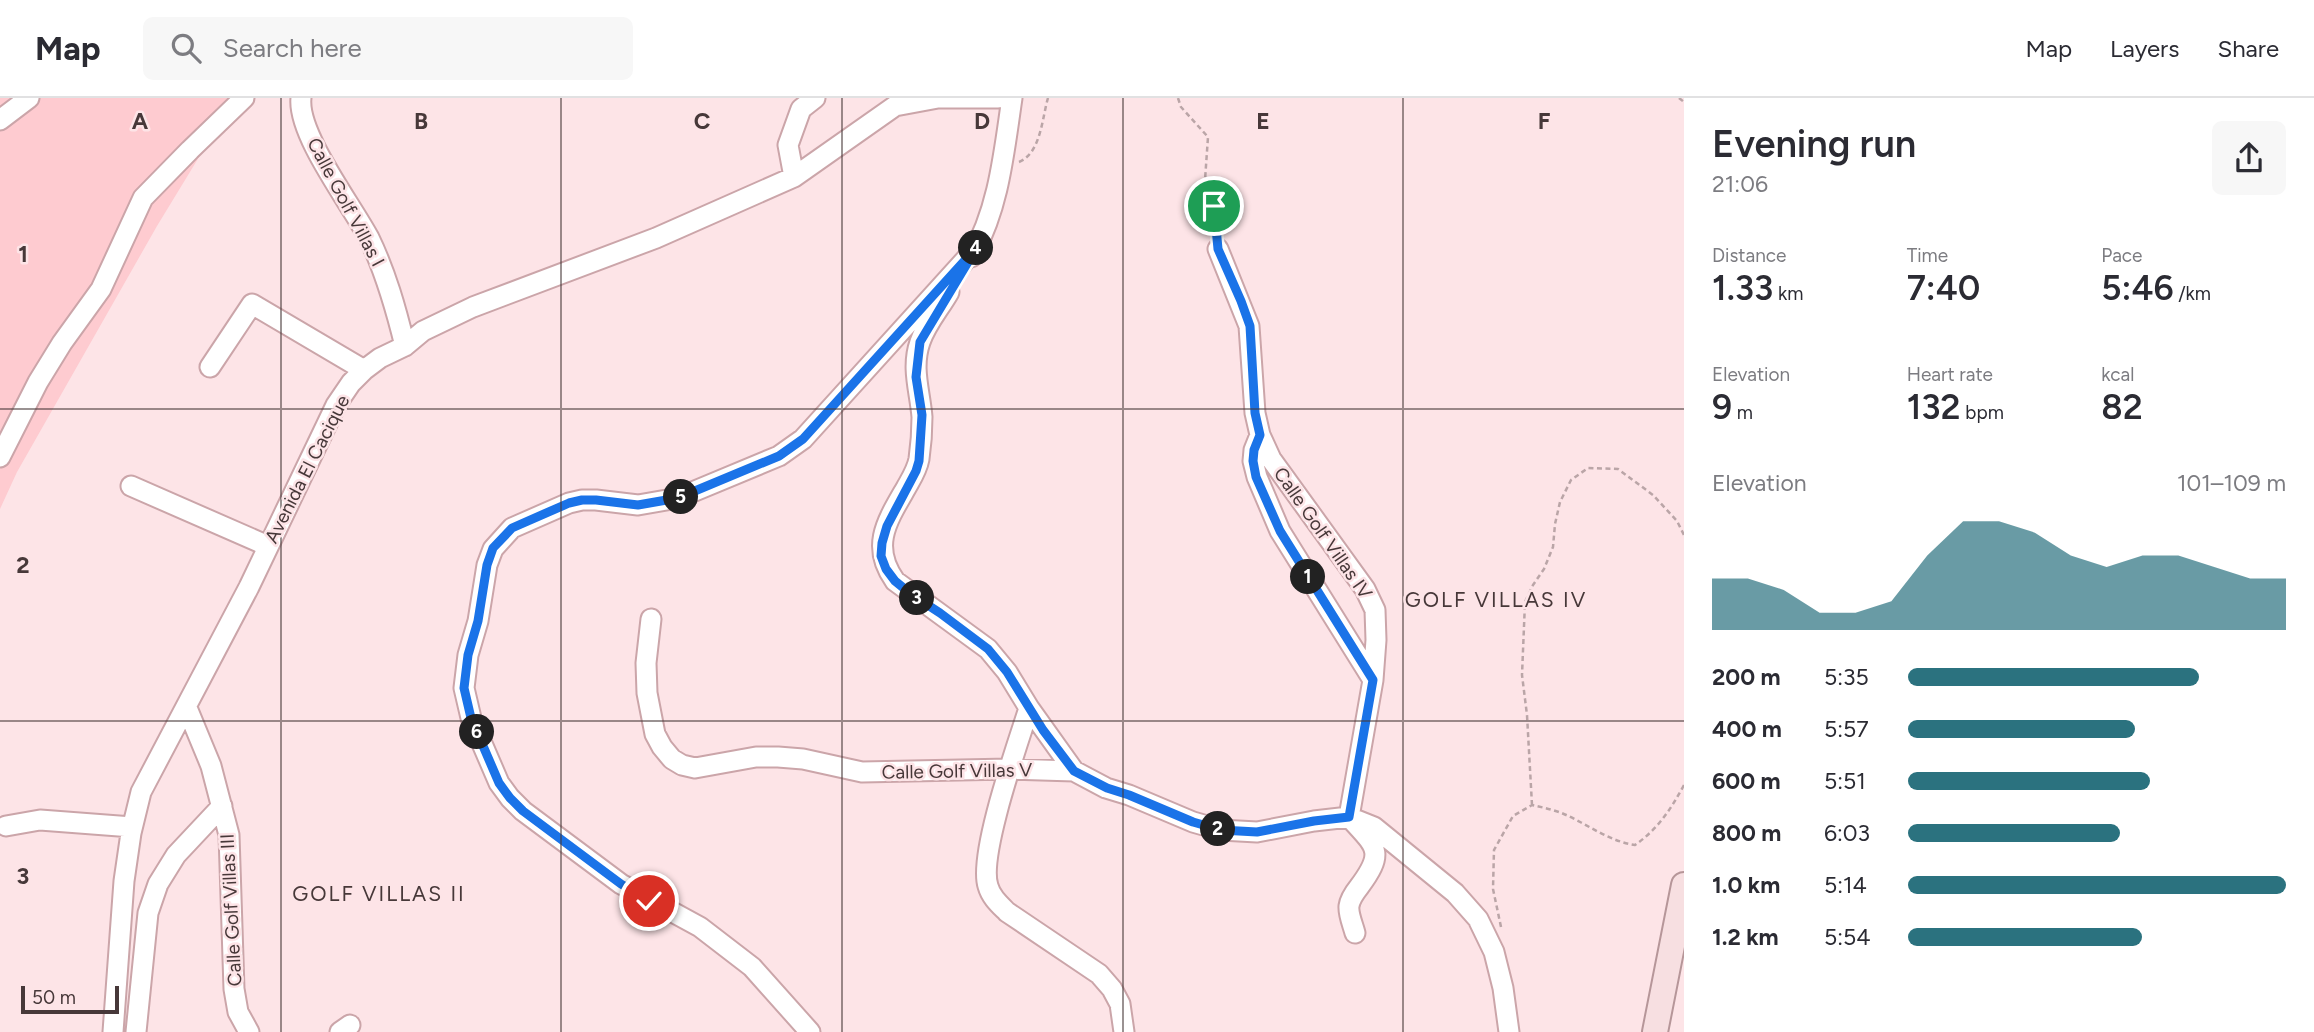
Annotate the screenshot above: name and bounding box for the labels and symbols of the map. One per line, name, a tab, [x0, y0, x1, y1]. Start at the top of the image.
text: A	[132, 107, 149, 135]
text: B	[414, 107, 428, 135]
text: C	[694, 107, 711, 135]
text: D	[974, 107, 990, 135]
text: E	[1256, 107, 1270, 135]
text: F	[1538, 107, 1551, 135]
street label: Calle Golf Villas I	[302, 134, 390, 270]
pin	[1184, 176, 1244, 236]
pin: 4	[958, 230, 993, 266]
text: 1	[18, 240, 28, 268]
street label: Avenida El Cacique	[260, 391, 354, 547]
street label: Calle Golf Villas IV	[1269, 463, 1377, 603]
pin: 5	[664, 480, 698, 514]
text: 2	[16, 551, 30, 579]
pin: 1	[1290, 560, 1326, 594]
pin: 3	[900, 580, 934, 616]
district label: GOLF VILLAS IV	[1405, 587, 1587, 612]
pin: 6	[460, 714, 494, 750]
street label: Calle Golf Villas V	[882, 758, 1032, 784]
pin: 2	[1200, 812, 1236, 846]
street label: Calle Golf Villas III	[216, 833, 246, 987]
text: 3	[17, 862, 29, 890]
pin	[619, 871, 679, 931]
district label: GOLF VILLAS II	[292, 881, 466, 906]
scale bar	[21, 983, 119, 1015]

